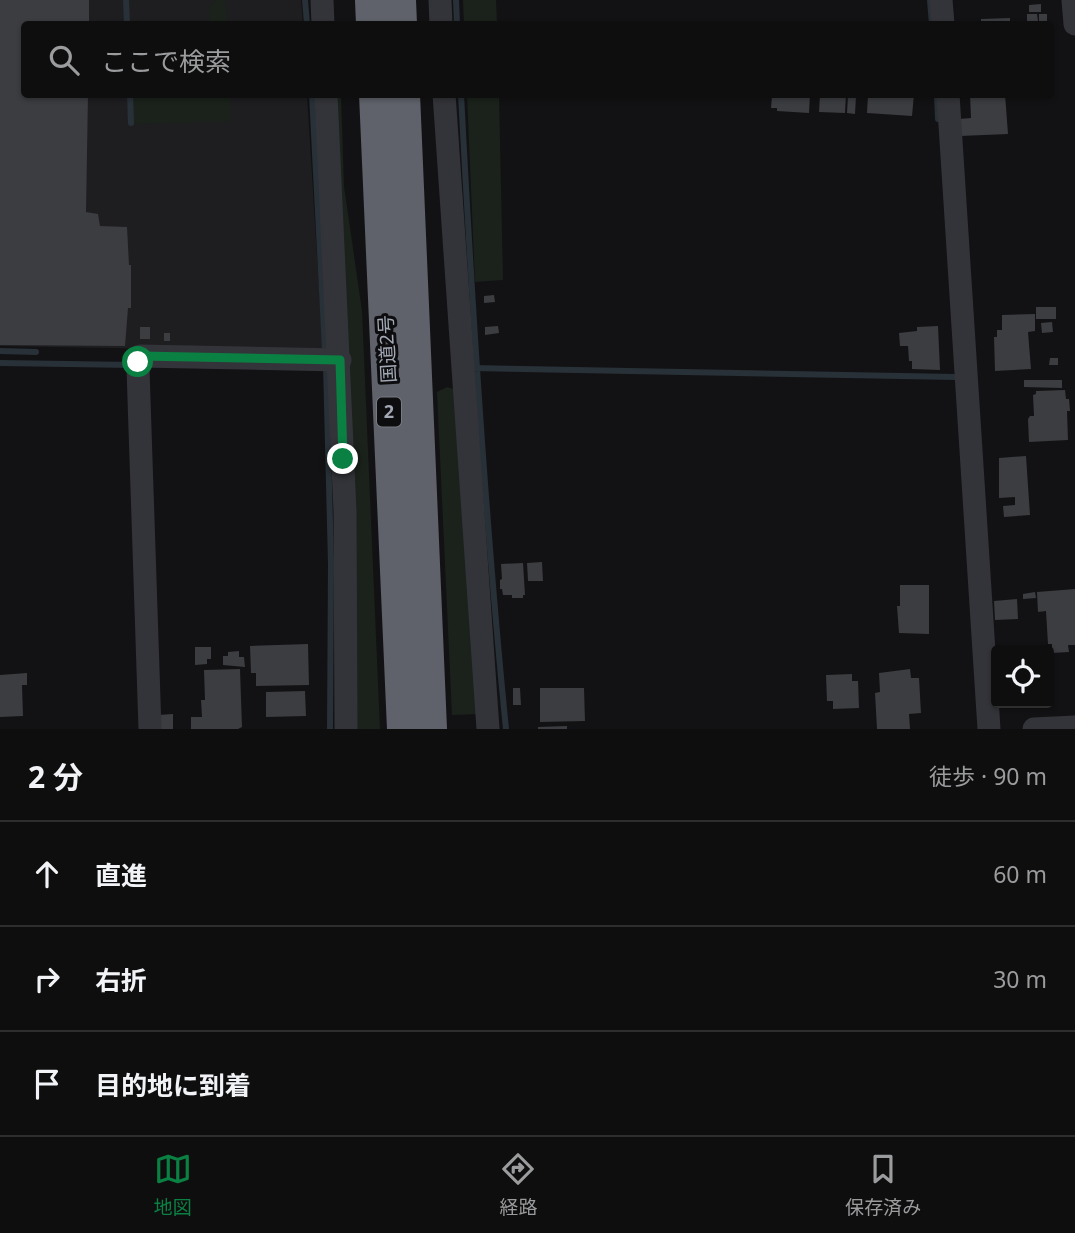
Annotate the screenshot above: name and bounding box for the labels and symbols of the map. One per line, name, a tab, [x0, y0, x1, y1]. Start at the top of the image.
street label: 国道2号	[372, 314, 402, 384]
route start	[122, 346, 153, 377]
road number: 2	[377, 398, 401, 426]
route end	[327, 443, 358, 474]

